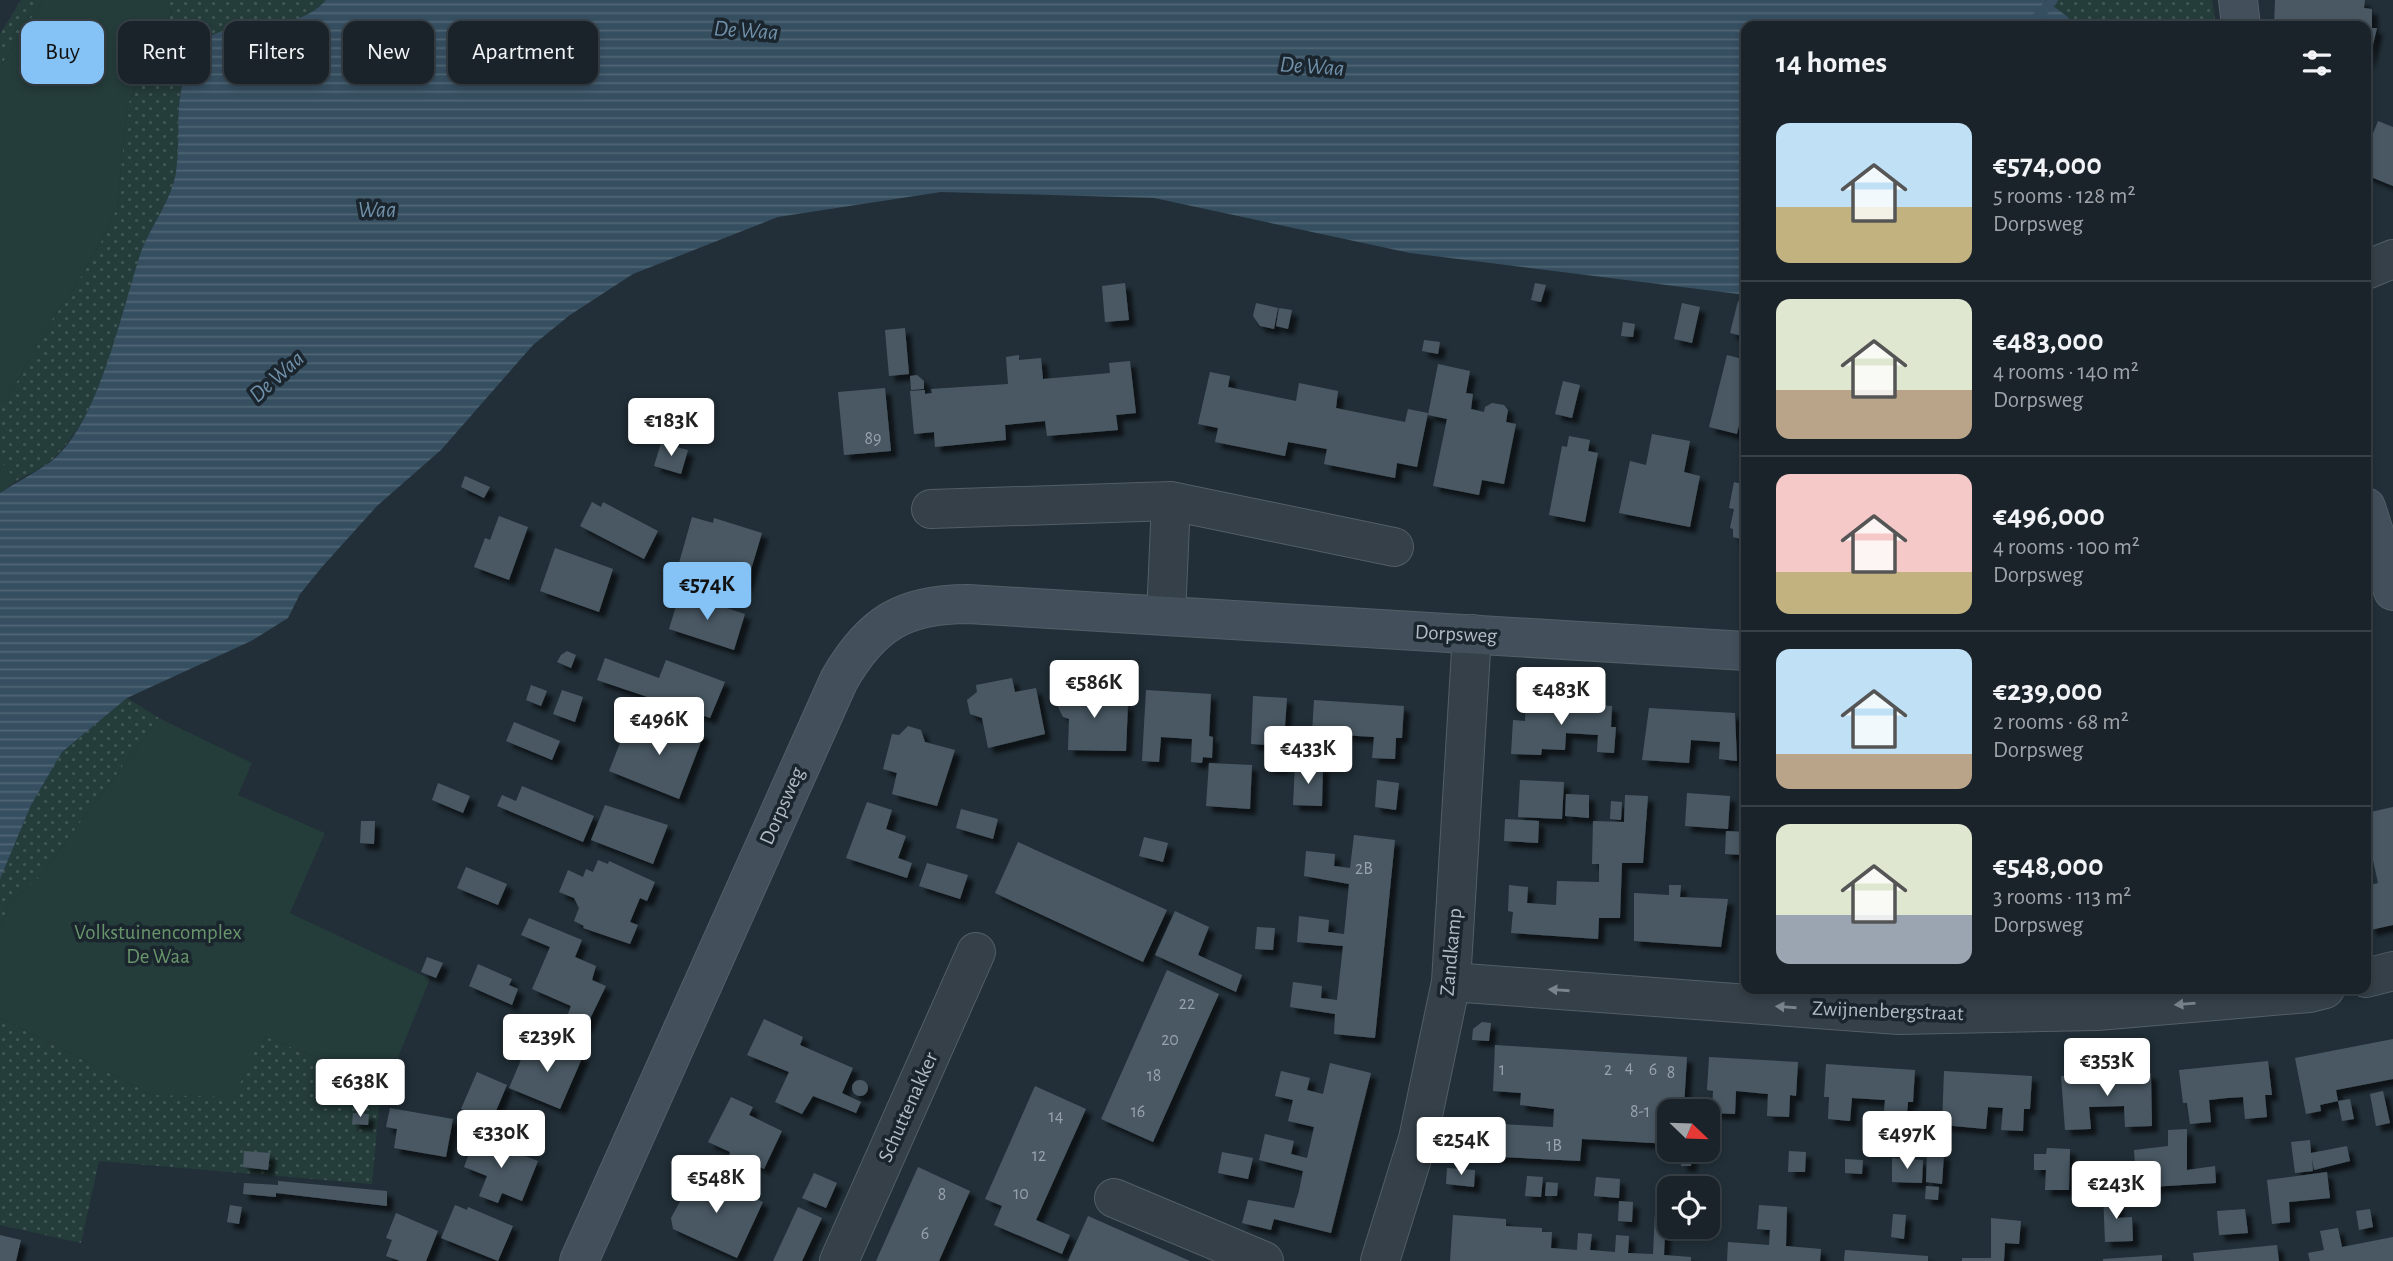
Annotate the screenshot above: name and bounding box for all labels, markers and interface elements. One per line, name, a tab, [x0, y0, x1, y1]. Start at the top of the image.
water label: De Waa	[713, 17, 779, 45]
chip: Buy	[21, 21, 104, 84]
chip: Rent	[118, 21, 210, 84]
chip: Filters	[224, 21, 329, 84]
chip: New	[343, 21, 434, 84]
chip: Apartment	[448, 21, 598, 84]
icon: filters	[2298, 44, 2336, 82]
text: 14 homes	[1776, 48, 1887, 78]
water label: De Waa	[1279, 53, 1345, 81]
text: €574,000	[1993, 150, 2102, 180]
icon: home	[1832, 151, 1916, 235]
text: 5 rooms · 128 m²	[1993, 185, 2135, 208]
water label: Waa	[358, 199, 396, 222]
text: Dorpsweg	[1993, 213, 2083, 236]
text: €483,000	[1993, 326, 2104, 356]
icon: home	[1832, 327, 1916, 411]
water label: De Waa	[245, 347, 309, 407]
text: 4 rooms · 140 m²	[1993, 361, 2139, 384]
text: Dorpsweg	[1993, 389, 2083, 412]
pin: €183K	[622, 398, 720, 458]
text: €183K	[644, 409, 698, 432]
house number: 89	[865, 430, 882, 448]
text: €496,000	[1993, 501, 2105, 531]
icon: home	[1832, 502, 1916, 586]
text: 4 rooms · 100 m²	[1993, 536, 2140, 559]
pin: €574K	[658, 562, 756, 622]
text: Dorpsweg	[1993, 564, 2083, 587]
text: €574K	[679, 573, 735, 596]
street label: Dorpsweg	[1414, 621, 1498, 647]
pin: €586K	[1045, 660, 1143, 720]
pin: €483K	[1512, 668, 1610, 727]
text: €586K	[1066, 671, 1122, 694]
text: €239,000	[1993, 676, 2102, 706]
icon: home	[1832, 677, 1916, 761]
text: €483K	[1533, 678, 1590, 701]
pin: €496K	[610, 698, 708, 757]
text: €496K	[630, 708, 688, 731]
text: 2 rooms · 68 m²	[1993, 711, 2129, 734]
pin: €433K	[1259, 726, 1357, 786]
text: €433K	[1280, 737, 1336, 760]
text: Dorpsweg	[1993, 739, 2083, 762]
street label: Dorpsweg	[756, 763, 809, 848]
text: €548,000	[1993, 851, 2104, 881]
icon: home	[1832, 852, 1916, 936]
house number: 2B	[1355, 860, 1373, 878]
text: 3 rooms · 113 m²	[1993, 886, 2131, 909]
street label: Zandkamp	[1437, 907, 1465, 997]
text: Dorpsweg	[1993, 914, 2083, 937]
park label: Volkstuinencomplex De Waa	[74, 922, 242, 967]
one-way arrow	[1548, 984, 1570, 995]
house number: 22	[1179, 995, 1195, 1013]
street label: Zwijnenbergstraat	[1812, 998, 1964, 1024]
one-way arrow	[2173, 999, 2195, 1010]
one-way arrow	[1775, 1001, 1797, 1012]
pin: €239K	[498, 1014, 596, 1074]
text: €239K	[519, 1025, 575, 1048]
house number: 20	[1161, 1031, 1179, 1049]
pin: €353K	[2058, 1038, 2156, 1098]
street label: Schuttenakker	[874, 1049, 942, 1165]
text: €353K	[2080, 1049, 2134, 1072]
house number: 4	[1625, 1059, 1634, 1077]
pin: €638K	[311, 1060, 409, 1119]
house number: 1	[1499, 1061, 1505, 1079]
house number: 2	[1604, 1061, 1612, 1079]
house number: 6	[1649, 1061, 1657, 1079]
house number: 8	[1667, 1064, 1675, 1082]
house number: 18	[1147, 1067, 1161, 1085]
text: €638K	[332, 1070, 388, 1093]
north arrow	[1657, 1099, 1720, 1162]
map controls	[1657, 1099, 1720, 1239]
house number: 16	[1131, 1103, 1145, 1121]
house number: 8-1	[1630, 1103, 1650, 1121]
house number: 14	[1049, 1108, 1064, 1126]
pin: €330K	[452, 1110, 550, 1170]
pin: €497K	[1858, 1112, 1956, 1171]
pin: €254K	[1412, 1118, 1510, 1177]
text: €330K	[473, 1121, 529, 1144]
text: €497K	[1879, 1122, 1935, 1145]
text: €254K	[1433, 1128, 1489, 1151]
house number: 1B	[1546, 1137, 1562, 1155]
house number: 12	[1032, 1147, 1046, 1165]
pin: €548K	[667, 1156, 765, 1215]
pin: €243K	[2067, 1162, 2165, 1221]
text: €548K	[687, 1166, 745, 1189]
text: €243K	[2088, 1172, 2144, 1195]
button: locate	[1657, 1176, 1720, 1239]
house number: 10	[1013, 1185, 1029, 1203]
house number: 8	[938, 1186, 946, 1204]
house number: 6	[921, 1225, 929, 1243]

